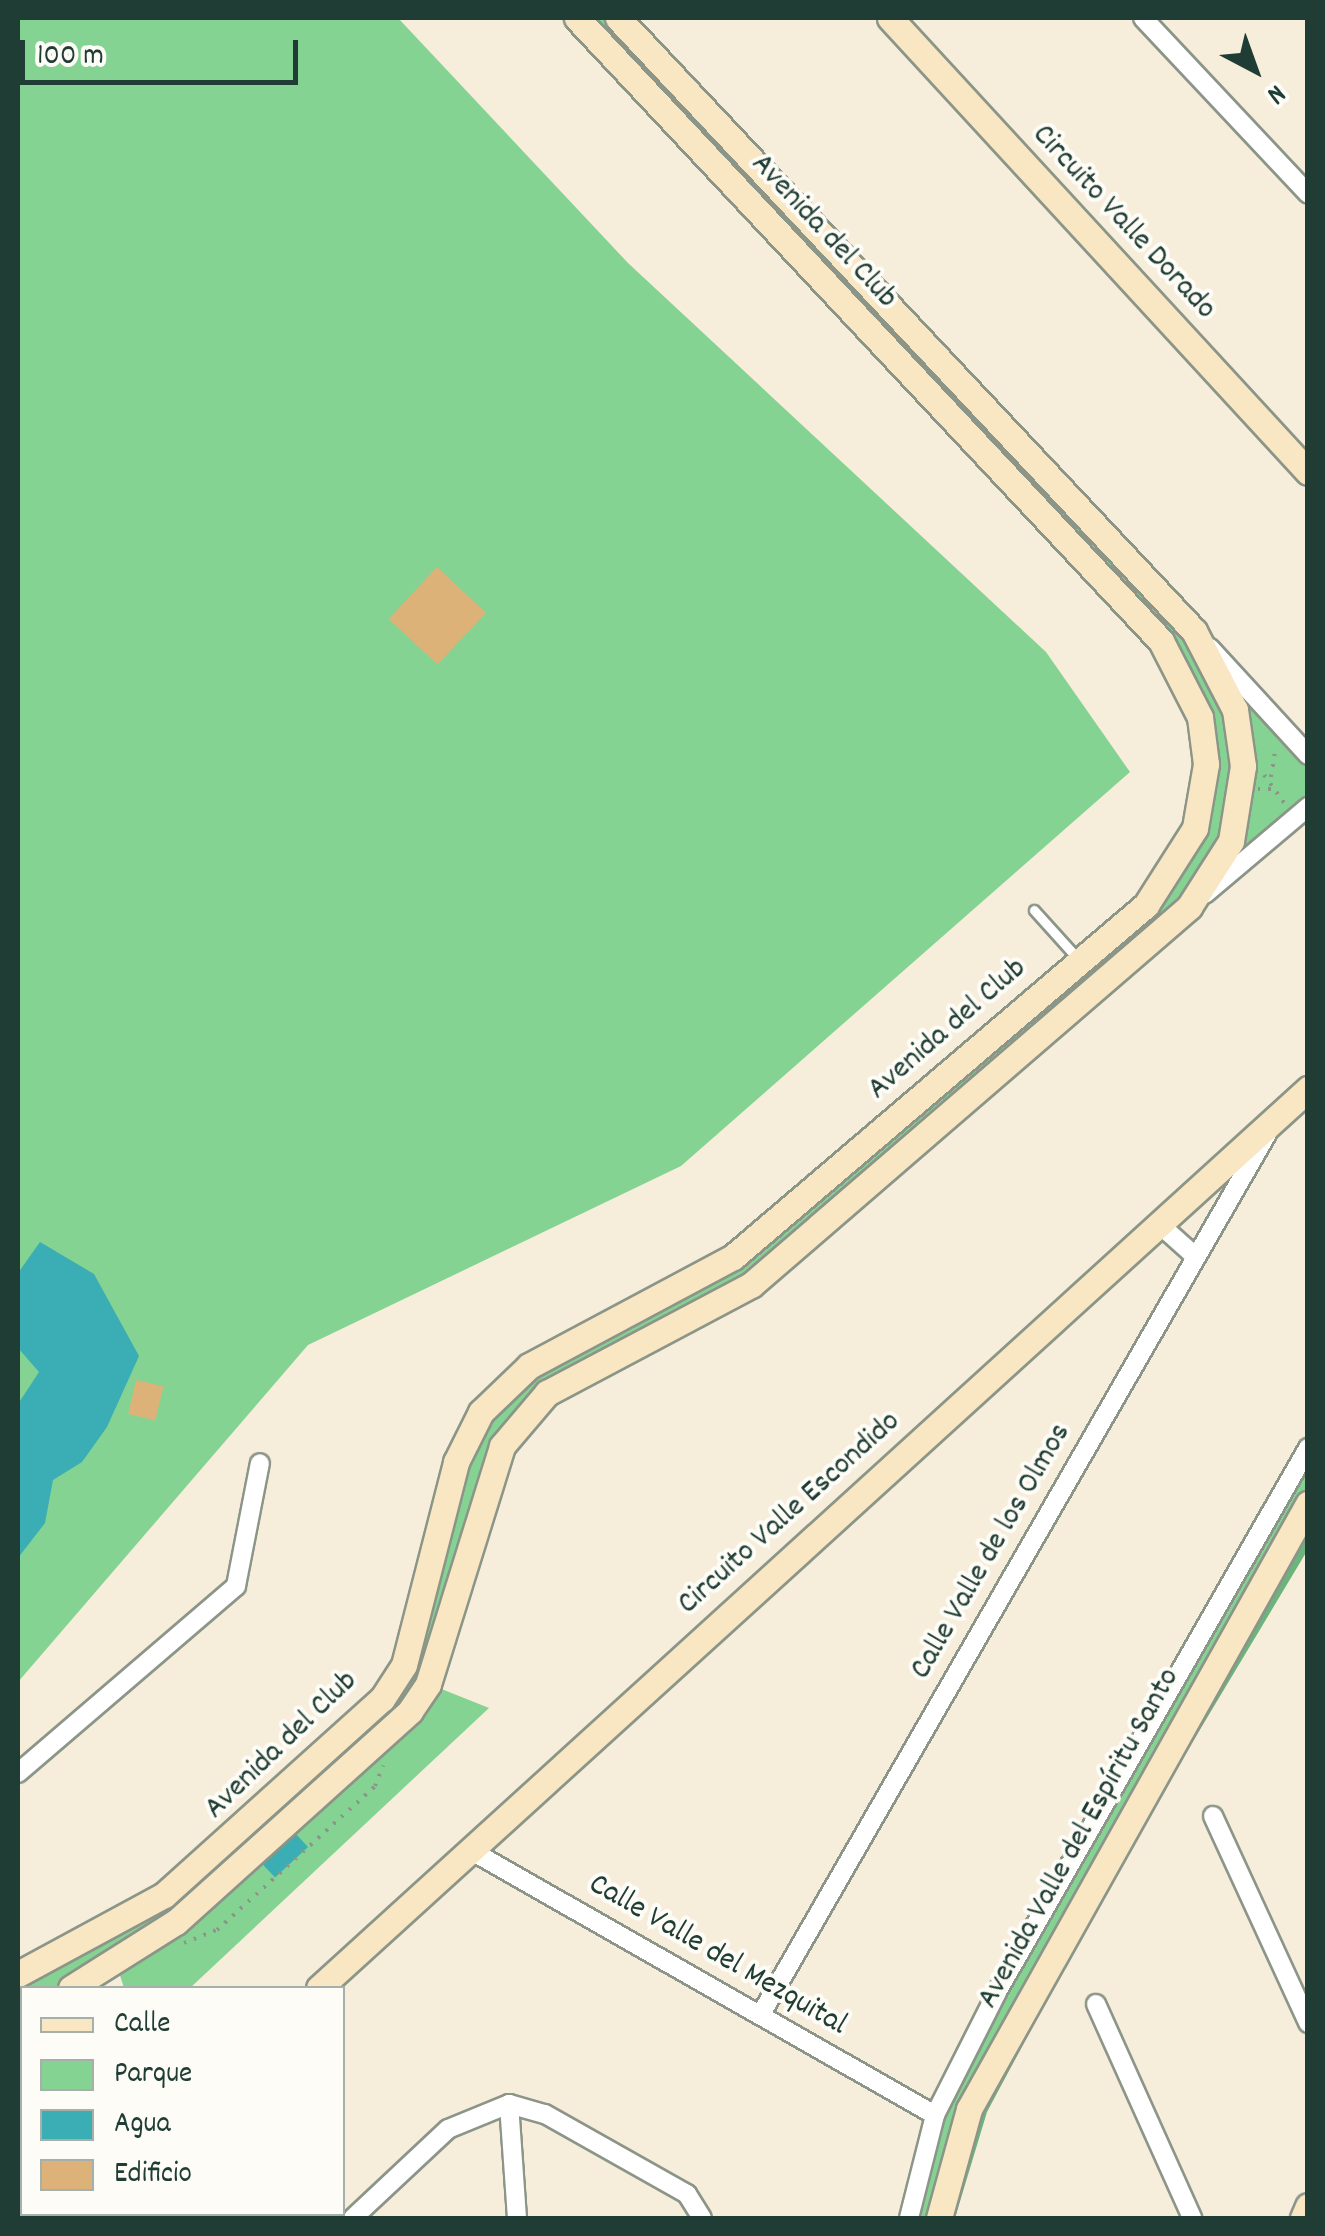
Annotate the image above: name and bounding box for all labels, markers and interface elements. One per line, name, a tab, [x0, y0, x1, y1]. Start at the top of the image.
scale bar	[25, 20, 302, 82]
north arrow	[1205, 20, 1305, 120]
text: 100 m	[37, 36, 104, 79]
text: N	[1256, 73, 1293, 112]
street label: Circuito Valle Dorado	[1023, 117, 1223, 329]
street label: Avenida del Club	[741, 147, 905, 317]
street label: Avenida del Club	[861, 951, 1035, 1109]
street label: Circuito Valle Escondido	[671, 1404, 909, 1624]
street label: Calle Valle de los Olmos	[903, 1417, 1081, 1687]
street label: Avenida Valle del Espíritu Santo	[970, 1662, 1190, 2016]
street label: Avenida del Club	[197, 1663, 367, 1829]
street label: Calle Valle del Mezquital	[581, 1866, 853, 2046]
legend	[20, 1986, 345, 2216]
text: Calle	[114, 2004, 170, 2047]
text: Parque	[114, 2054, 192, 2097]
text: Agua	[114, 2104, 171, 2147]
text: Edificio	[114, 2154, 192, 2197]

